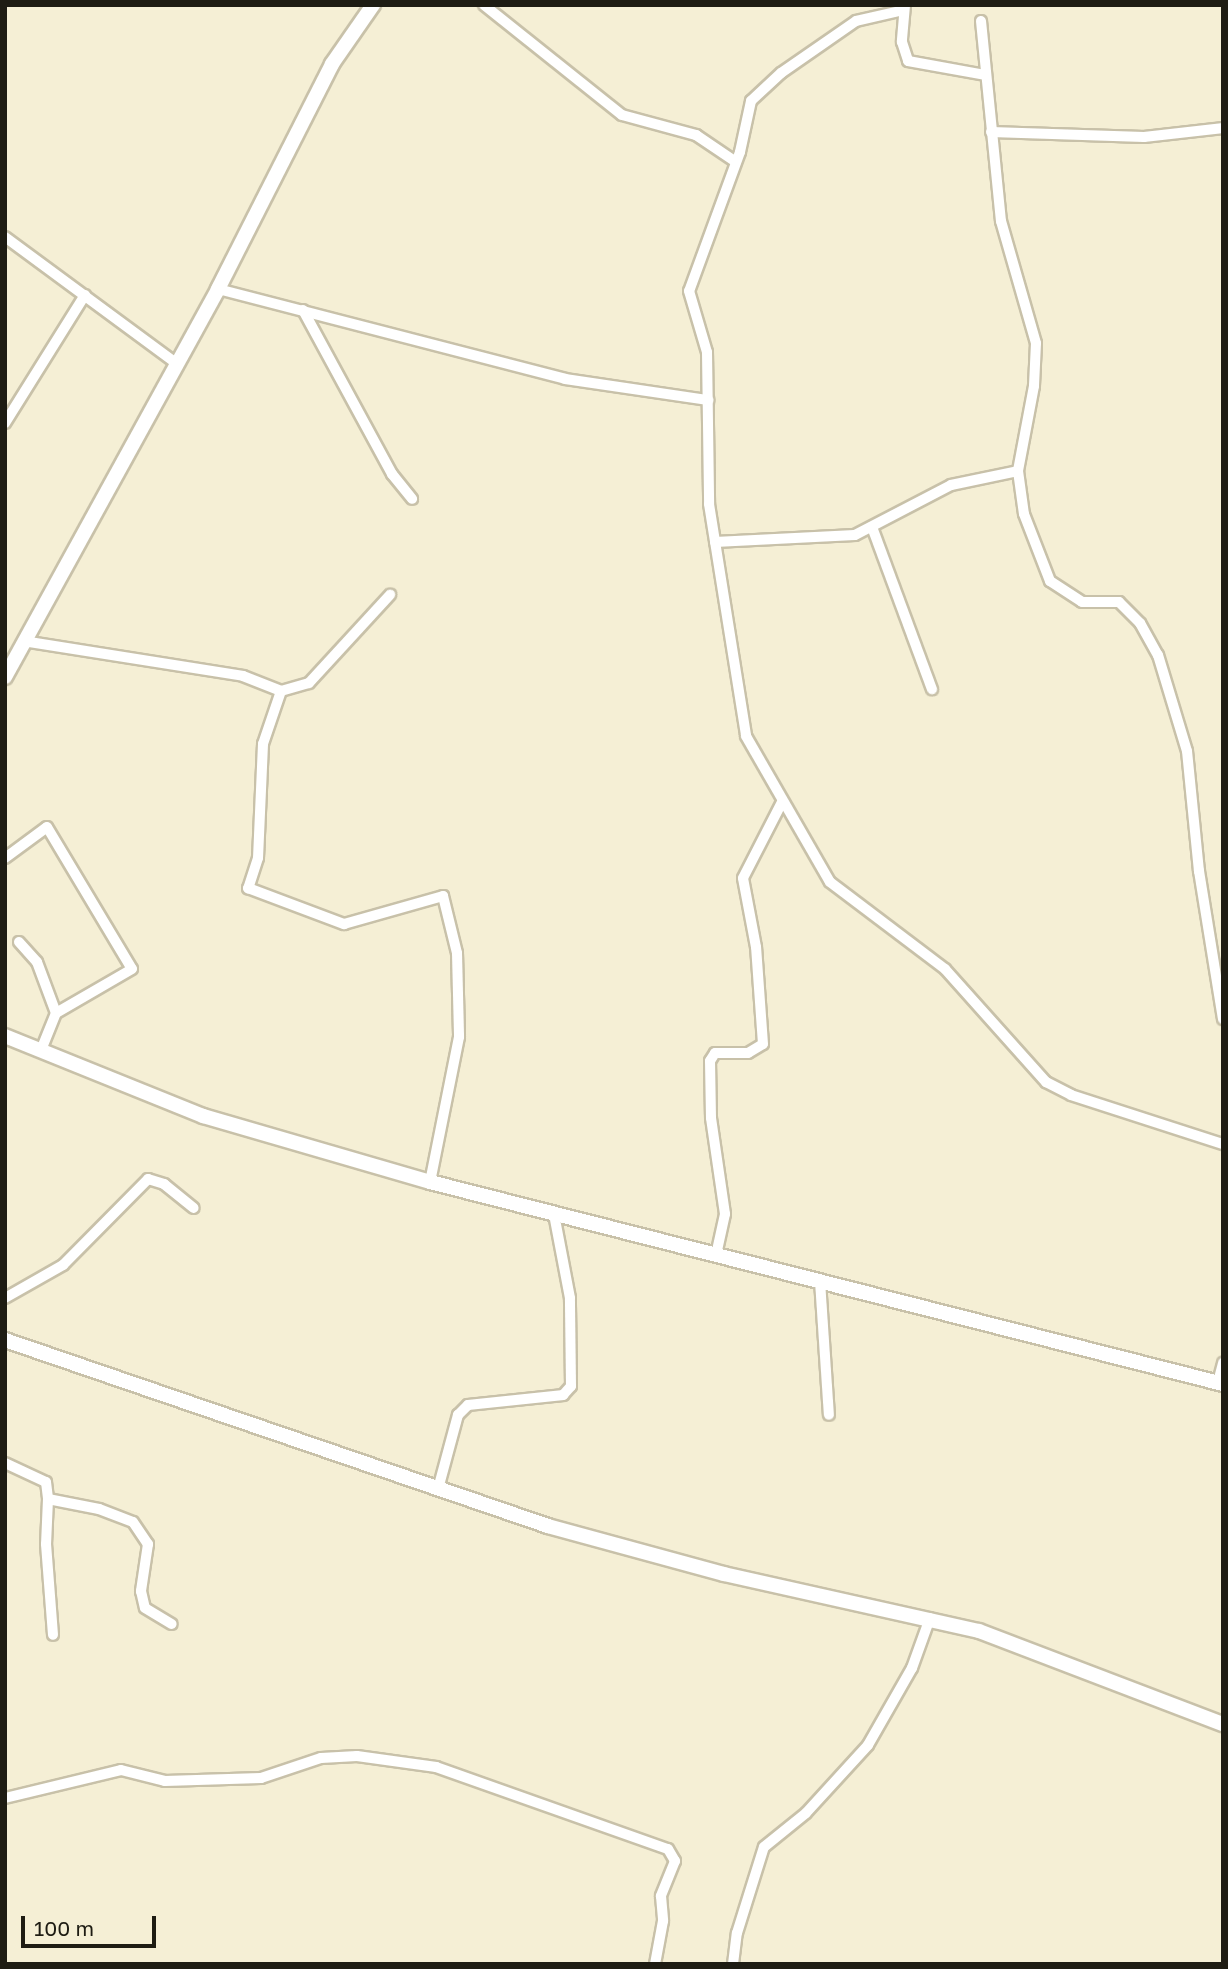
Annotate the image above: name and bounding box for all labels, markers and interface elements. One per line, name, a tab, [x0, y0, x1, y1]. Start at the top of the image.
scale bar	[24, 1902, 159, 1946]
text: 100 m	[34, 1915, 94, 1941]

